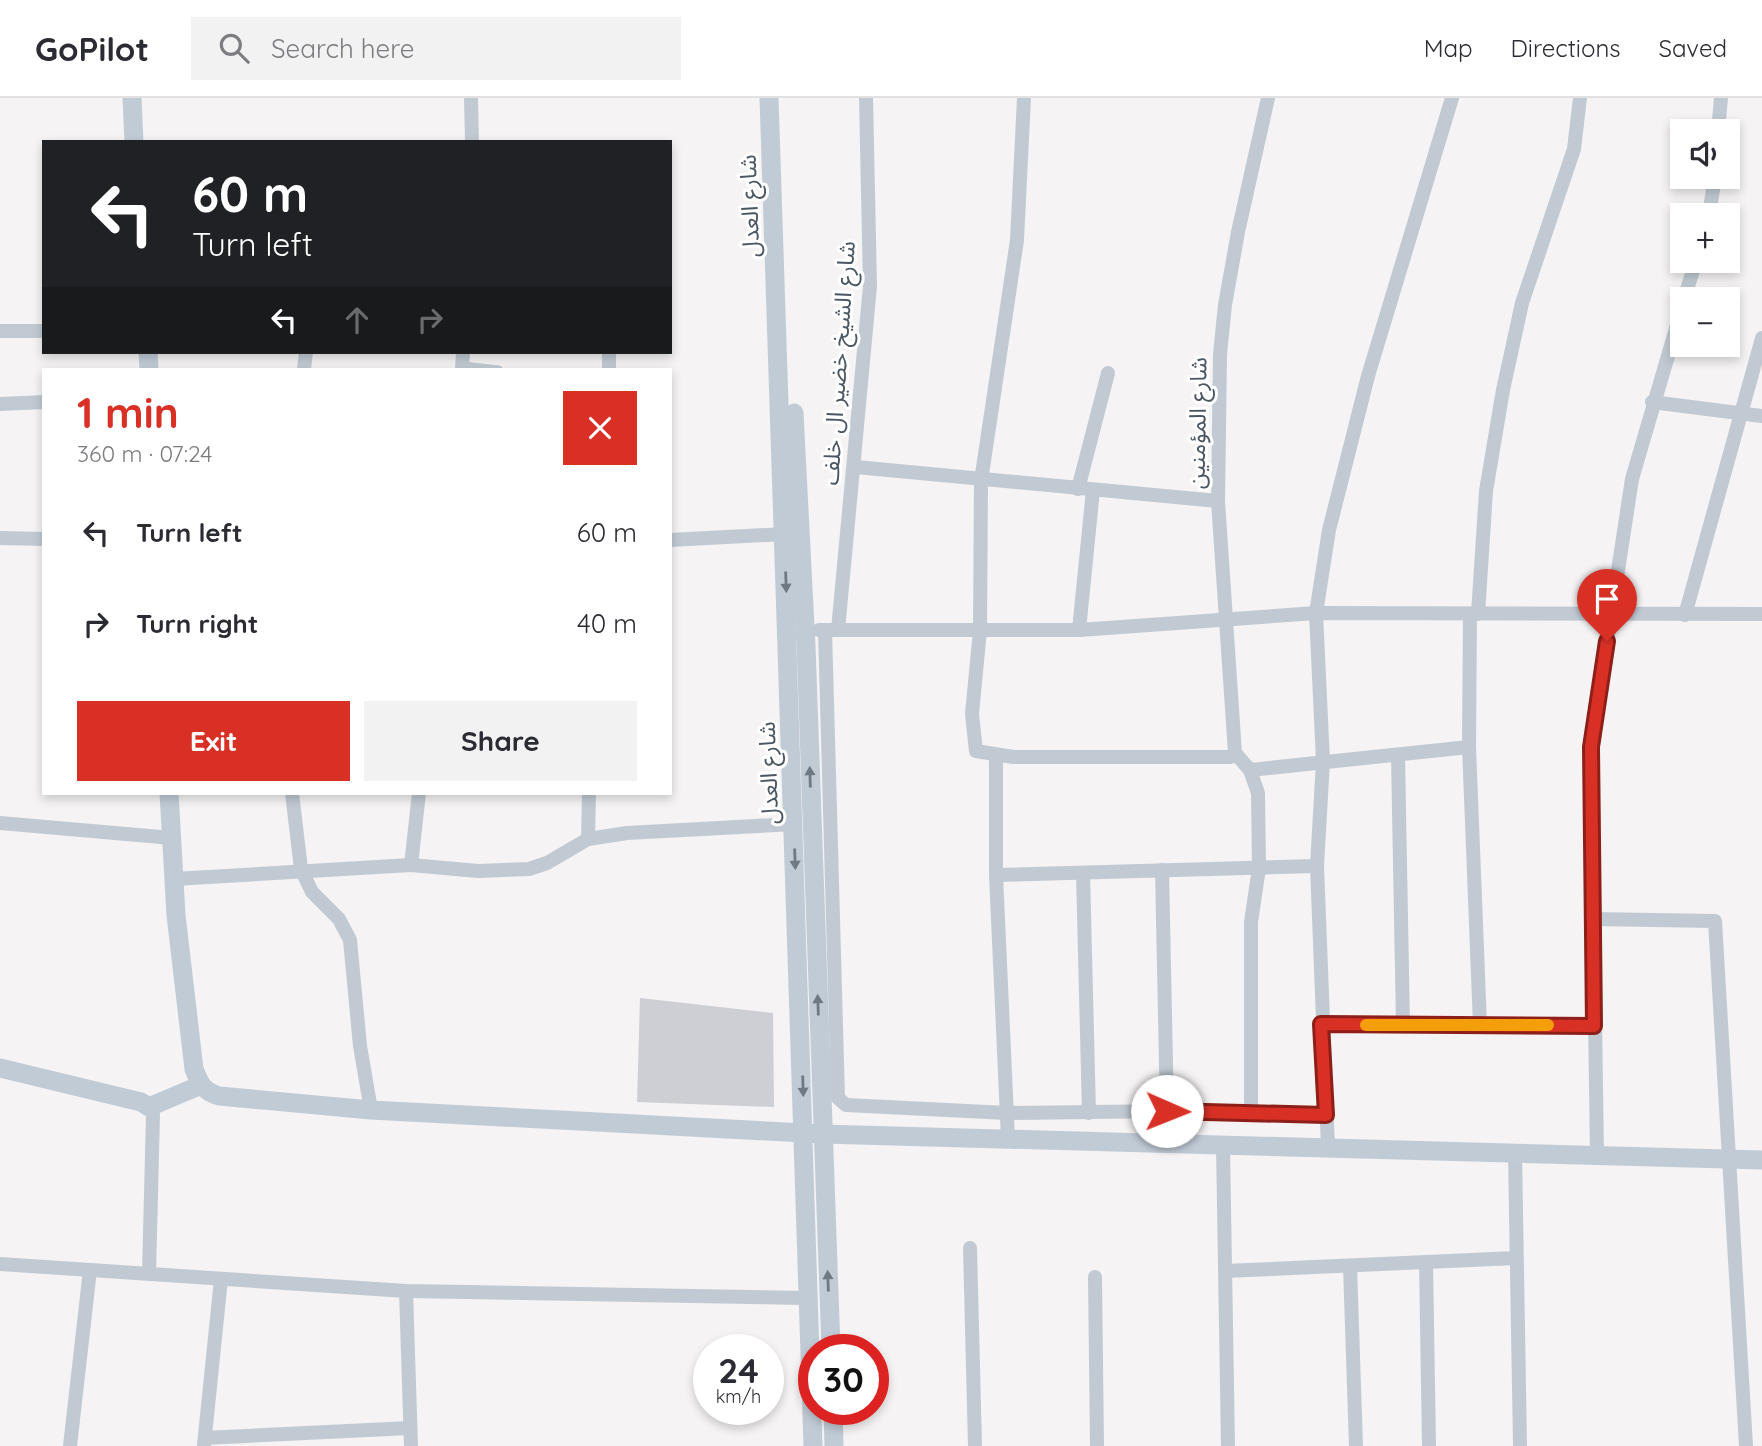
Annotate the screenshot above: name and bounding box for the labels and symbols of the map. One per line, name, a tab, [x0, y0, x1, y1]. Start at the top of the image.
street label: شارع العدل	[733, 154, 768, 258]
street label: شارع الشيخ خضير ال خلف	[815, 240, 864, 486]
street label: شارع المؤمنين	[1181, 357, 1216, 489]
pin	[1577, 569, 1637, 641]
one-way arrow	[781, 572, 792, 594]
street label: شارع العدل	[752, 721, 787, 825]
one-way arrow	[805, 766, 816, 788]
one-way arrow	[789, 848, 801, 870]
one-way arrow	[813, 993, 824, 1015]
position arrow	[1130, 1074, 1204, 1148]
one-way arrow	[797, 1075, 808, 1097]
one-way arrow	[823, 1270, 834, 1292]
speed limit sign: 30	[798, 1334, 889, 1425]

